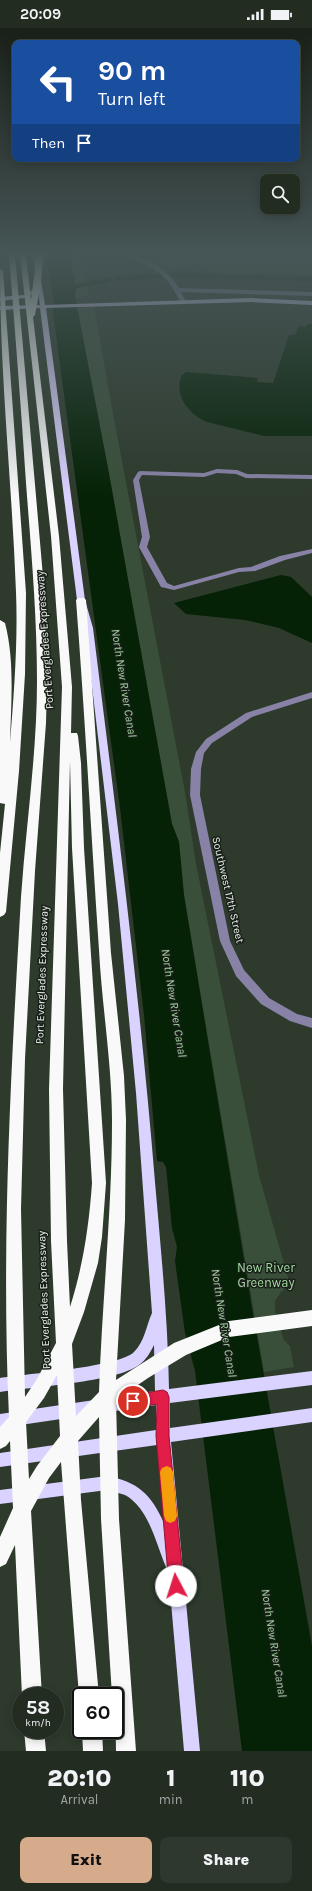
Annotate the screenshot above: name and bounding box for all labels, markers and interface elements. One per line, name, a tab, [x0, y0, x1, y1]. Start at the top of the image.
text: 20:09	[20, 5, 61, 23]
text: 90 m	[98, 54, 166, 87]
icon: left	[32, 56, 84, 108]
text: Turn left	[98, 88, 166, 110]
icon: arrive	[73, 132, 95, 154]
text: Then	[32, 134, 65, 152]
map controls	[260, 174, 300, 214]
button: search	[260, 174, 300, 214]
street label: Port Everglades Expressway	[34, 570, 56, 710]
water label: North New River Canal	[109, 628, 139, 738]
street label: Southwest 17th Street	[209, 836, 247, 944]
street label: Port Everglades Expressway	[33, 906, 51, 1044]
water label: North New River Canal	[159, 948, 189, 1058]
street label: Port Everglades Expressway	[35, 1231, 53, 1369]
park label: New River Greenway	[237, 1260, 295, 1290]
water label: North New River Canal	[209, 1268, 239, 1378]
pin	[116, 1384, 150, 1418]
icon: arrive	[122, 1390, 144, 1412]
position arrow	[155, 1565, 197, 1607]
water label: North New River Canal	[259, 1588, 289, 1698]
speed limit sign: 60	[72, 1687, 124, 1739]
text: 58	[26, 1696, 50, 1719]
text: km/h	[25, 1717, 51, 1729]
text: 20:10	[47, 1764, 112, 1792]
text: 1	[166, 1764, 175, 1792]
text: 110	[230, 1764, 265, 1792]
text: Arrival	[60, 1792, 98, 1807]
text: min	[159, 1792, 183, 1807]
text: m	[241, 1792, 253, 1807]
button: Exit	[20, 1837, 152, 1883]
button: Share	[160, 1837, 292, 1883]

